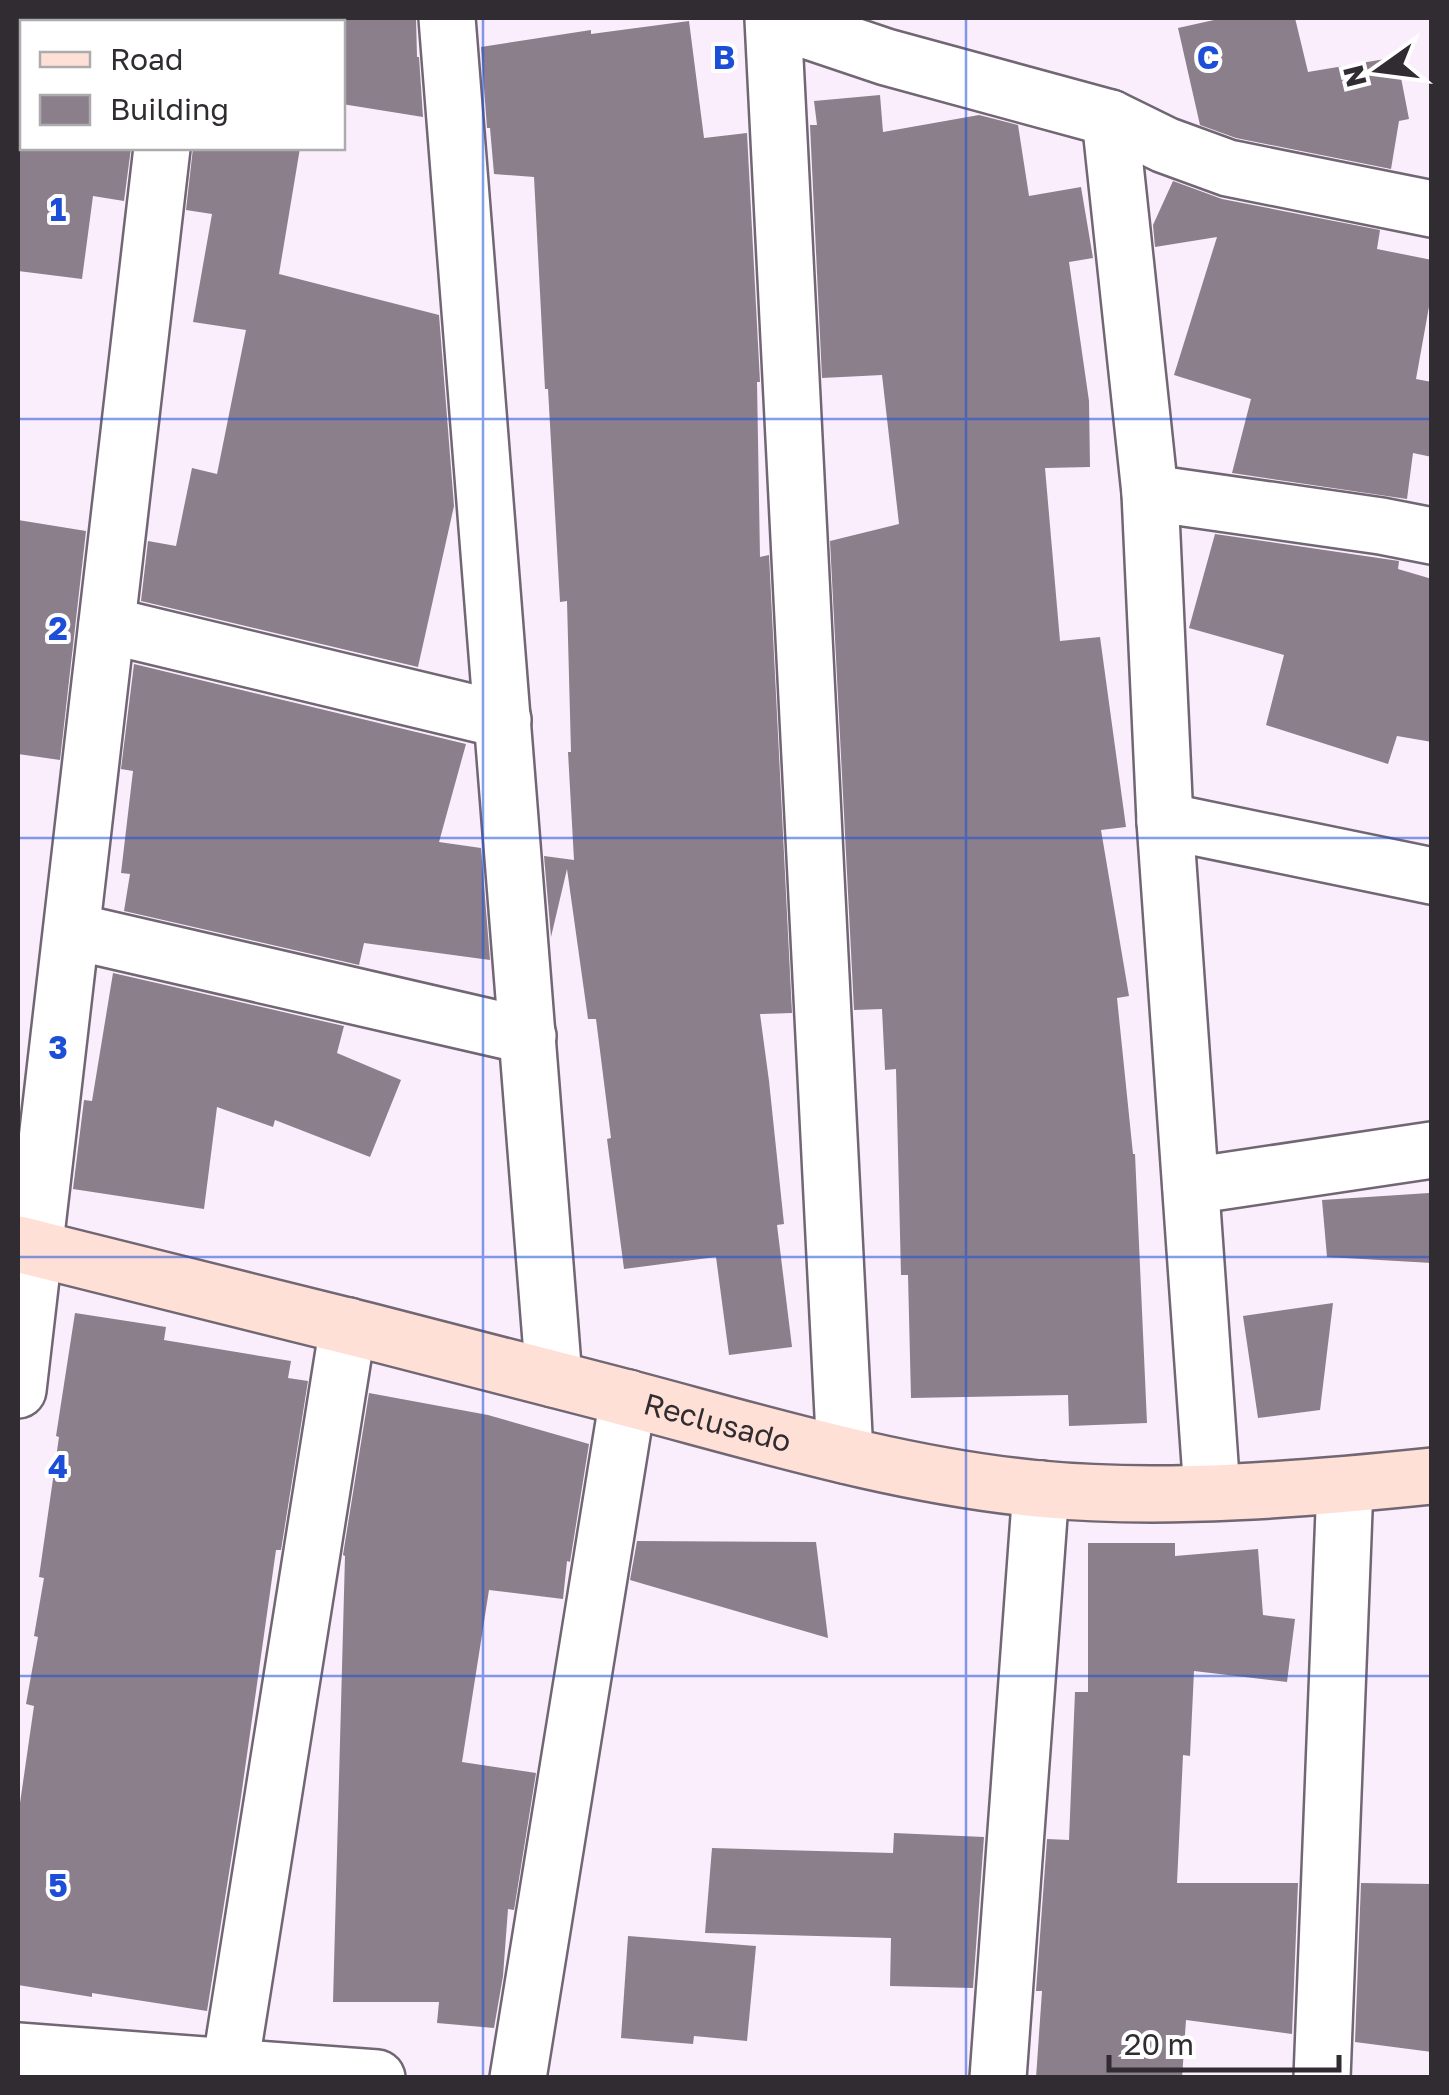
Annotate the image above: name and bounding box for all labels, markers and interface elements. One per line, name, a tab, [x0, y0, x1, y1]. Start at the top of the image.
legend	[20, 20, 345, 150]
north arrow	[1329, 20, 1429, 120]
text: B	[713, 38, 735, 76]
text: C	[1197, 38, 1219, 76]
text: Road	[110, 41, 184, 77]
text: N	[1336, 62, 1373, 90]
text: Building	[110, 91, 229, 127]
text: 1	[50, 190, 66, 228]
text: 2	[48, 609, 68, 647]
text: 3	[48, 1028, 68, 1066]
street label: Reclusado	[640, 1385, 795, 1459]
text: 4	[48, 1447, 68, 1485]
text: 5	[48, 1866, 68, 1904]
scale bar	[1109, 2010, 1339, 2072]
text: 20 m	[1124, 2026, 1194, 2062]

